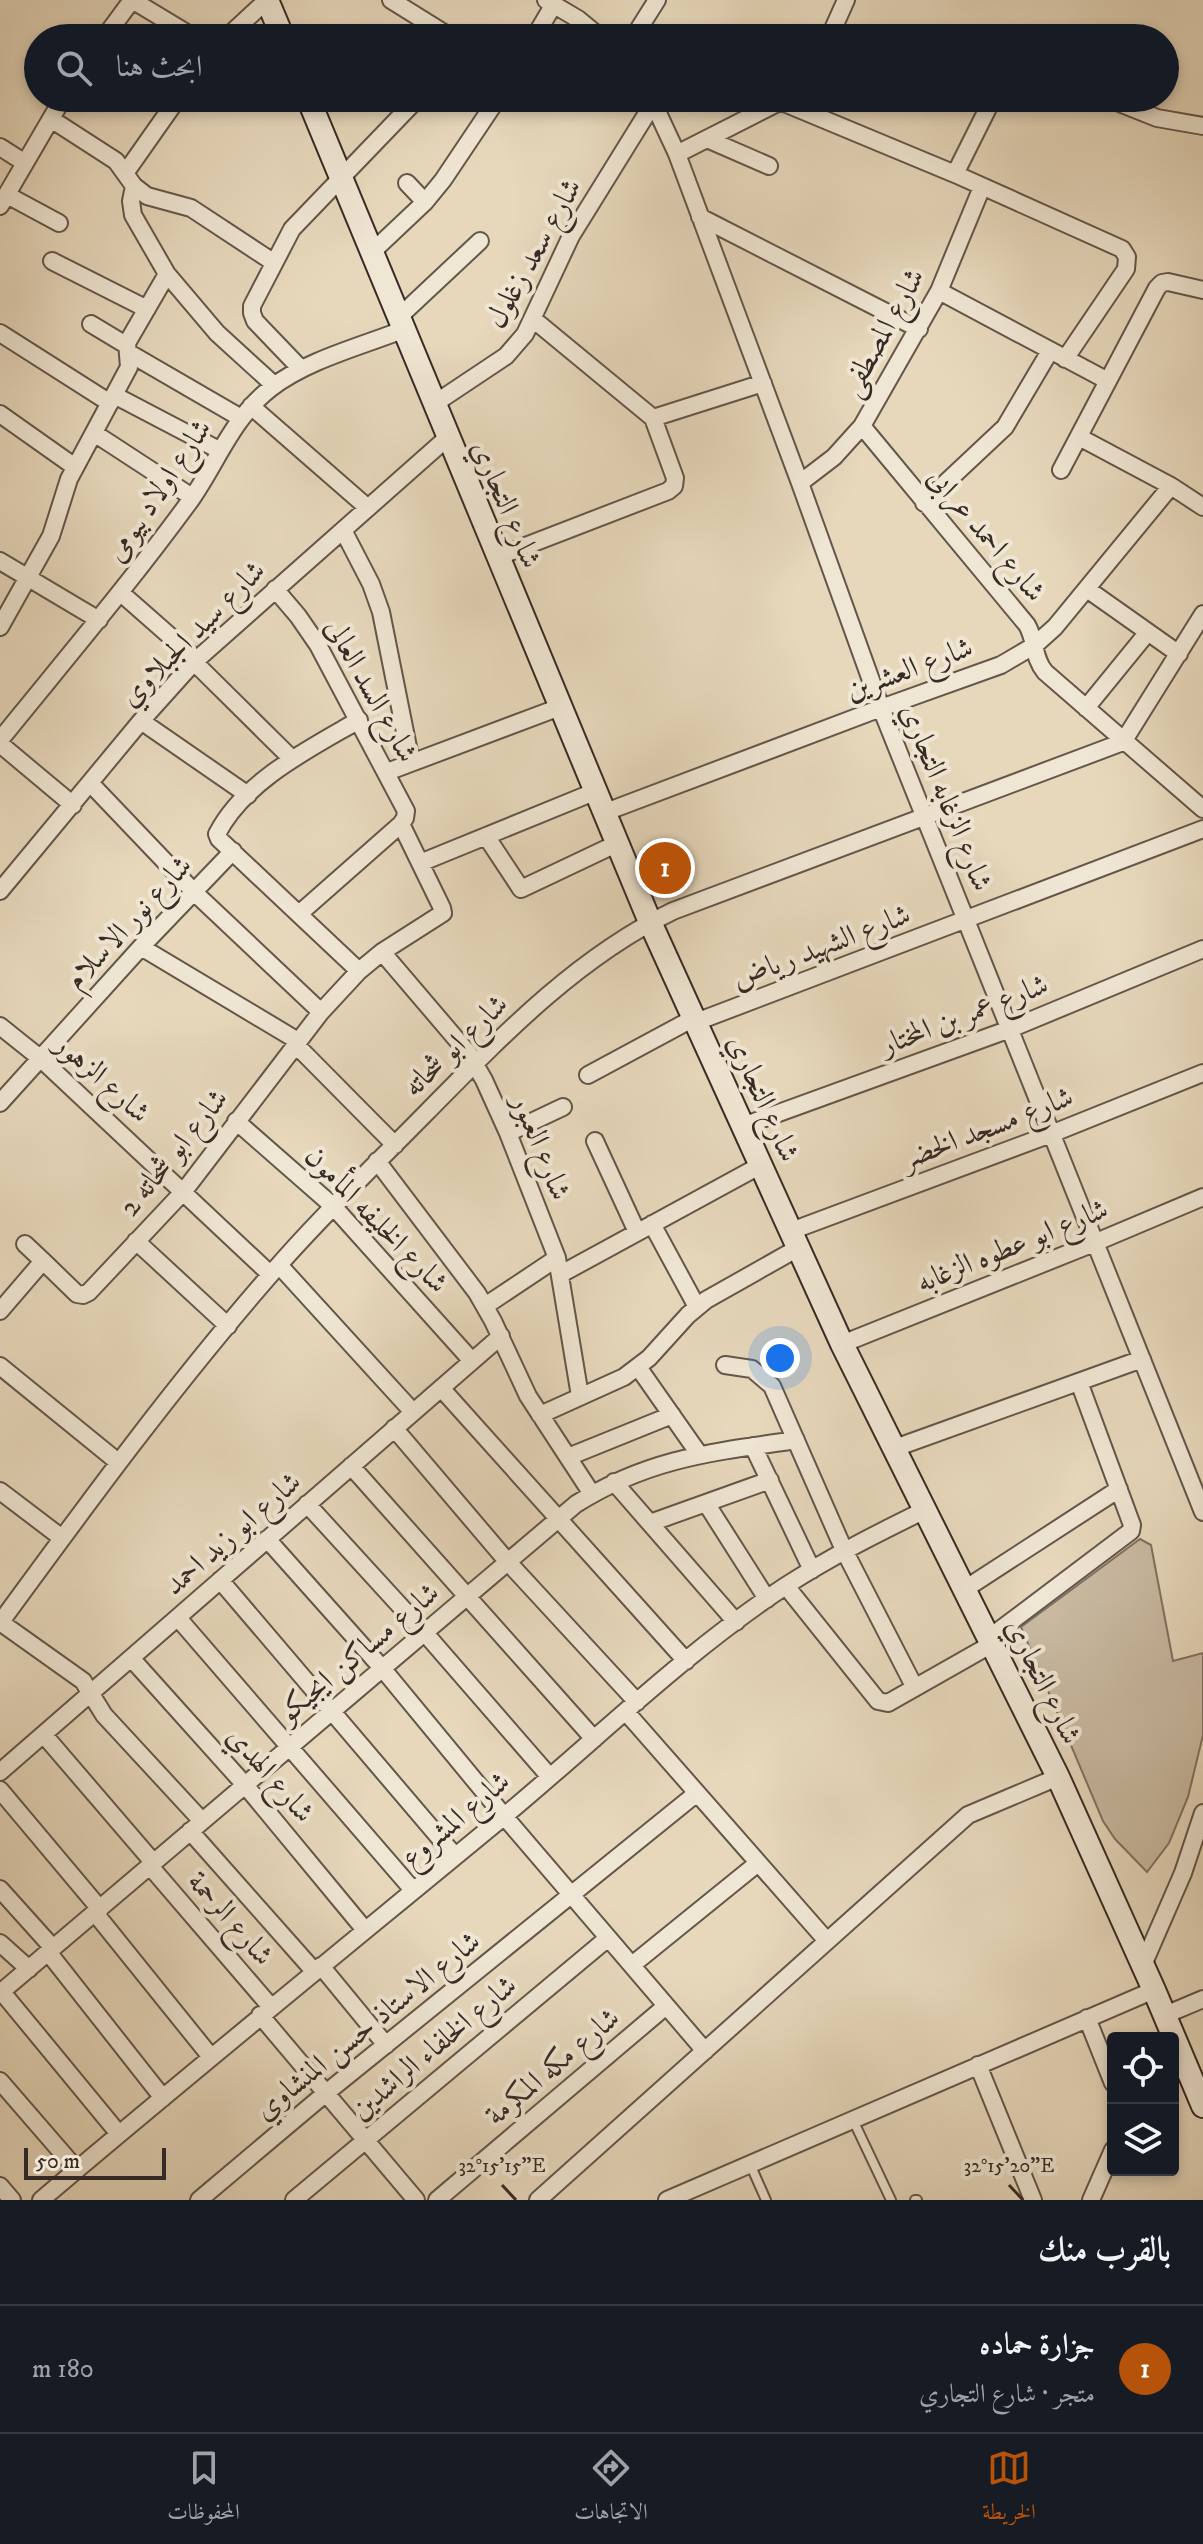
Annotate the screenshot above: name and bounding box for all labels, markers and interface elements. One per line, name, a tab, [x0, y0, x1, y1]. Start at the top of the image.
search box	[24, 24, 1179, 112]
icon: search	[52, 46, 96, 90]
text: ابحث هنا	[116, 49, 202, 86]
street label: شارع سعد زغلول	[478, 172, 595, 338]
street label: شارع المصطفى	[833, 262, 938, 406]
street label: شارع اولاد بيومى	[98, 412, 225, 572]
street label: شارع التجاري	[458, 435, 549, 576]
street label: شارع احمد عرابى	[915, 460, 1053, 613]
street label: شارع سيد الجبلاوي	[112, 553, 278, 719]
street label: شارع السد العالى	[312, 612, 425, 772]
street label: شارع العشرين	[841, 629, 980, 714]
street label: شارع الزغابه التجاري	[887, 698, 1000, 899]
pin: 1	[639, 838, 691, 898]
street label: شارع نور الاسلام	[58, 848, 205, 1002]
street label: شارع الشهيد رياض	[727, 896, 918, 1003]
street label: شارع عمر بن المختار	[873, 966, 1056, 1070]
street label: شارع ابو شحاته	[396, 987, 520, 1109]
street label: شارع الزهور	[41, 1025, 158, 1135]
street label: شارع التجاري	[714, 1029, 807, 1170]
street label: شارع مسجد الخضر	[894, 1079, 1081, 1184]
street label: شارع ابو شحاته 2	[111, 1082, 241, 1227]
street label: شارع العبور	[497, 1086, 579, 1208]
street label: شارع الخليفه المأمون	[293, 1136, 459, 1305]
street label: شارع ابو عطوه الزغابه	[911, 1191, 1116, 1306]
your location	[760, 1338, 800, 1378]
street label: شارع ابو زيد احمد	[157, 1464, 313, 1608]
street label: شارع مساكن ايجيكو	[268, 1575, 451, 1737]
street label: شارع التجاري	[992, 1613, 1089, 1753]
street label: شارع الهدي	[214, 1719, 322, 1834]
street label: شارع المشروع	[394, 1764, 522, 1881]
street label: شارع الرحمة	[175, 1864, 281, 1977]
street label: شارع الاستاذ حسن المنشاوي	[247, 1924, 492, 2133]
street label: شارع الخلفاء الراشدين	[343, 1968, 528, 2133]
street label: شارع مكه المكرمة	[478, 2000, 631, 2138]
map controls	[1107, 2032, 1179, 2176]
button: locate	[1107, 2032, 1179, 2104]
button: layers	[1107, 2104, 1179, 2176]
scale bar	[24, 2144, 166, 2180]
text: 50 m	[36, 2148, 80, 2175]
text: 32°15'15"E	[458, 2154, 546, 2179]
text: 32°15'20"E	[964, 2154, 1054, 2179]
text: بالقرب منك	[1038, 2229, 1171, 2271]
text: جزارة حماده	[979, 2327, 1095, 2364]
text: 180 m	[32, 2353, 94, 2386]
text: 1	[1140, 2353, 1150, 2386]
text: متجر · شارع التجاري	[919, 2378, 1095, 2411]
tab: المحفوظات	[167, 2446, 240, 2533]
tab: الاتجاهات	[574, 2446, 648, 2533]
tab: الخريطة	[982, 2446, 1036, 2533]

